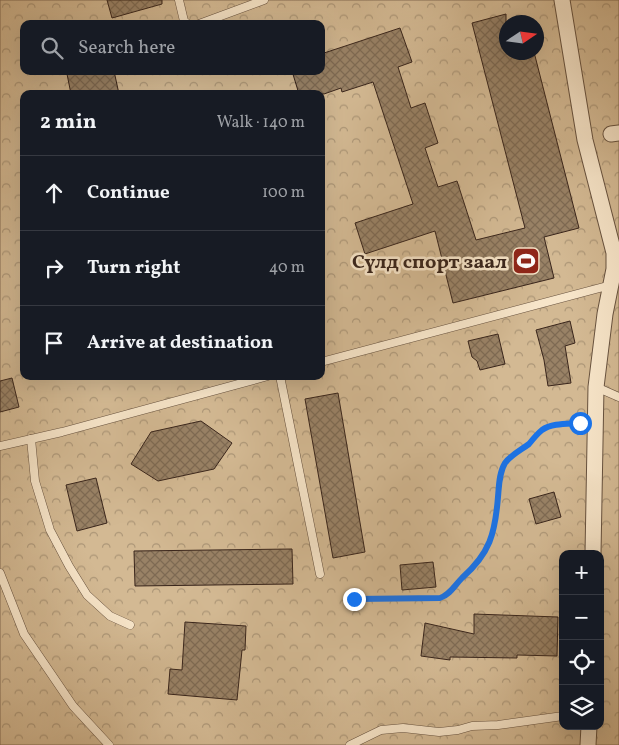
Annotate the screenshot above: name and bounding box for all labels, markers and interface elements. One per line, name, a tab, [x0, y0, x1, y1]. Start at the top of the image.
north arrow	[499, 15, 544, 60]
search box	[20, 20, 325, 75]
icon: search	[38, 34, 66, 62]
text: Search here	[78, 35, 175, 61]
text: 2 min	[40, 108, 97, 137]
text: Walk · 140 m	[217, 112, 305, 134]
icon: ahead	[40, 179, 68, 207]
text: Continue	[87, 180, 170, 206]
text: 100 m	[262, 182, 305, 204]
sports icon: Сүлд спорт заал	[511, 246, 541, 276]
place label: Сүлд спорт заал	[352, 249, 507, 277]
icon: right	[40, 254, 68, 282]
text: Turn right	[87, 255, 180, 281]
text: 40 m	[269, 257, 305, 279]
icon: arrive	[40, 329, 68, 357]
text: Arrive at destination	[87, 330, 273, 356]
route start	[569, 412, 592, 435]
map controls	[559, 550, 604, 730]
button: +	[559, 550, 604, 595]
route end	[343, 588, 366, 611]
button: −	[559, 595, 604, 640]
button: locate	[559, 640, 604, 685]
button: layers	[559, 685, 604, 730]

